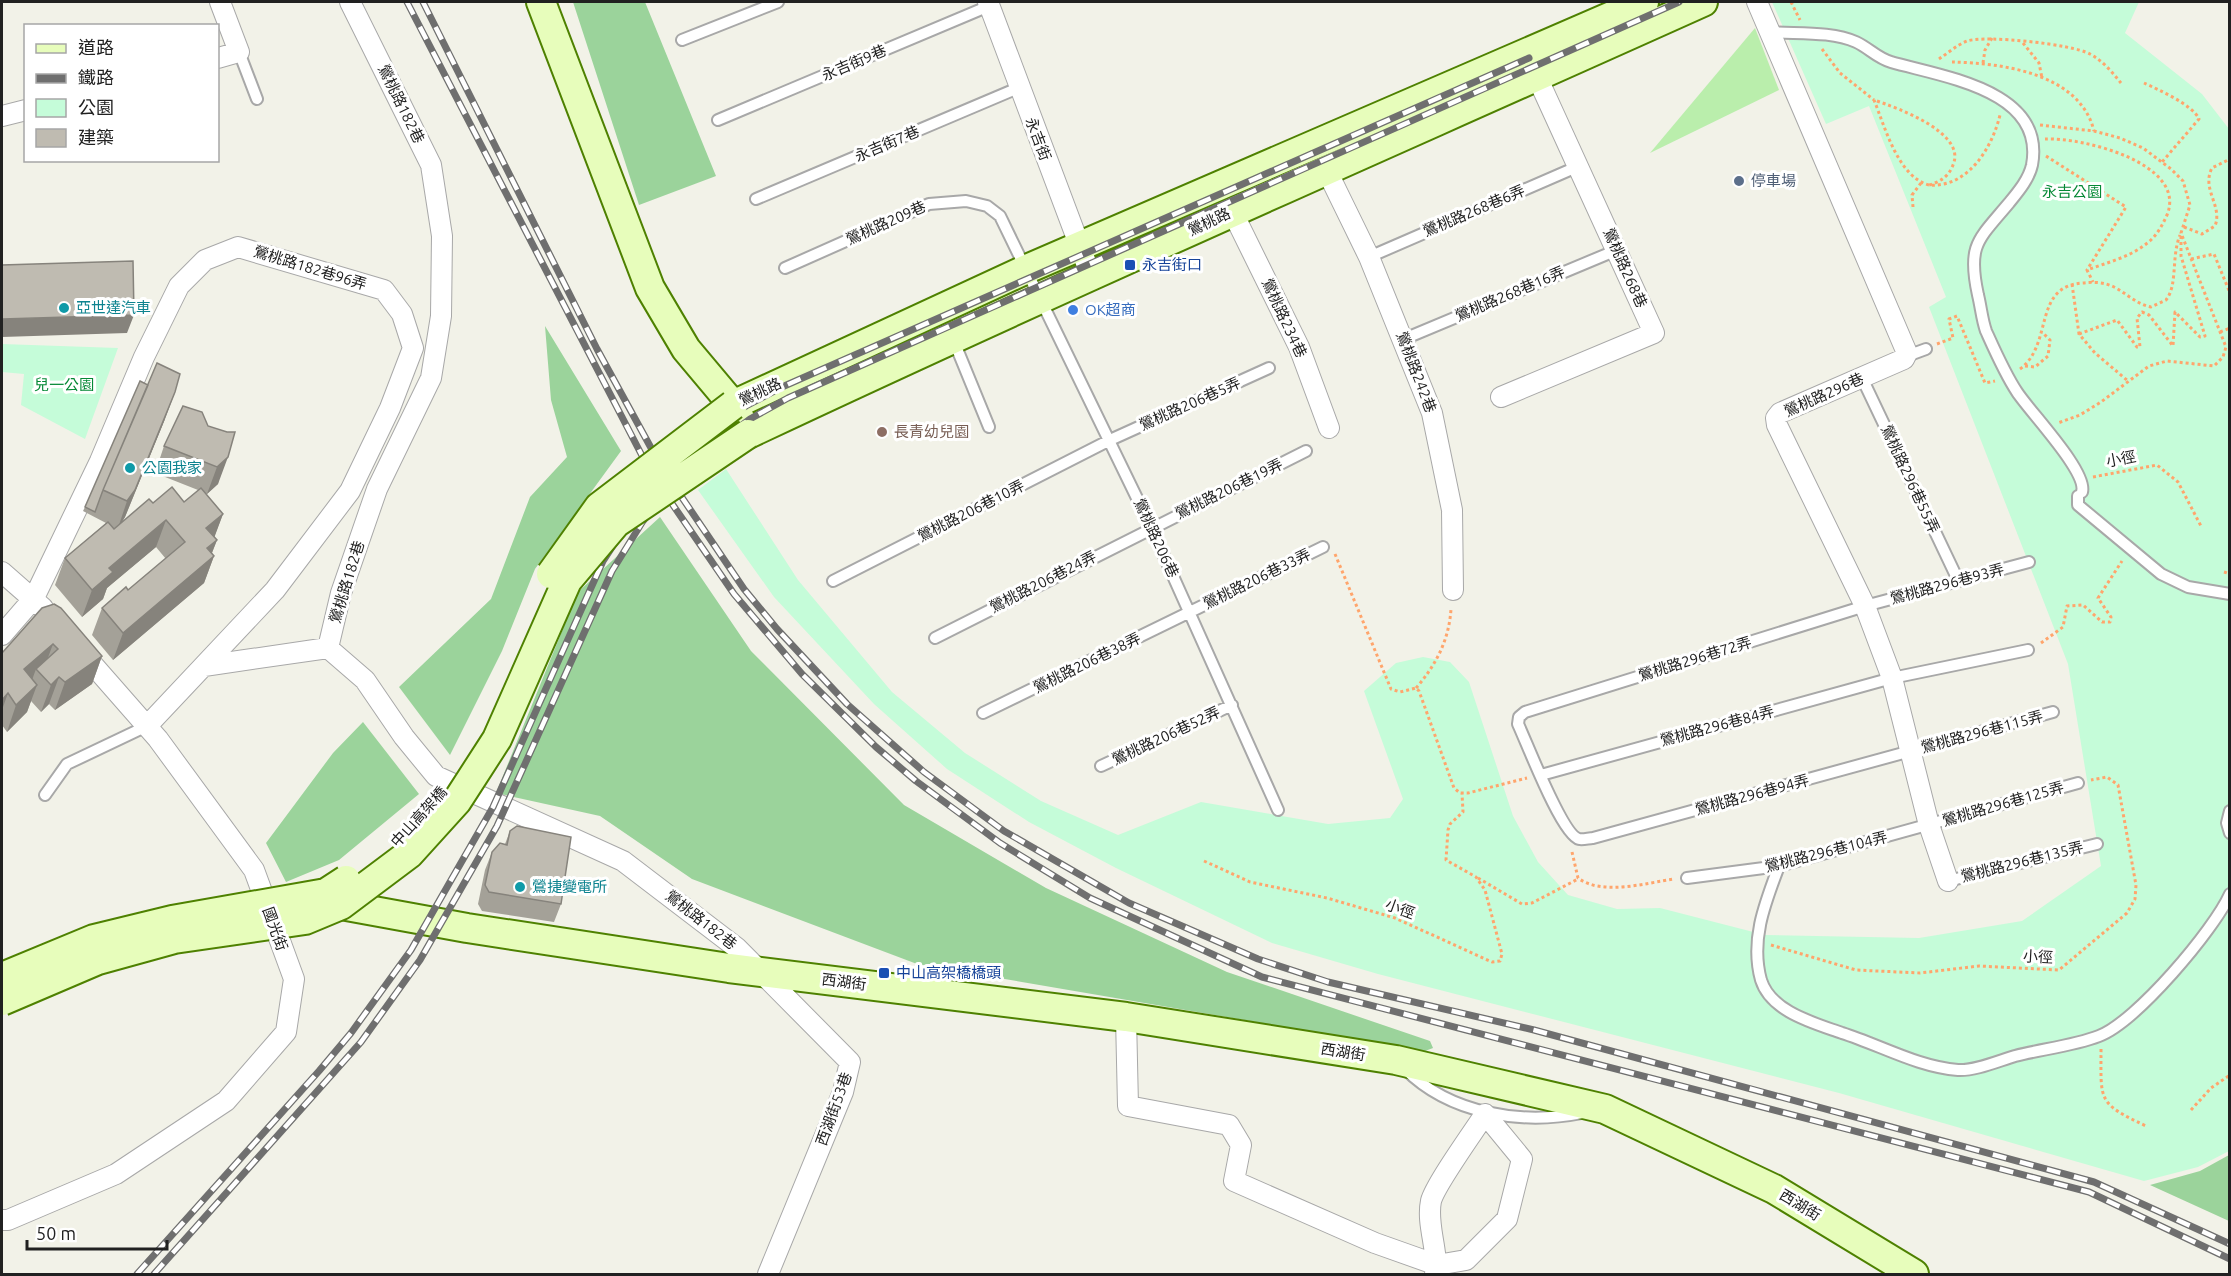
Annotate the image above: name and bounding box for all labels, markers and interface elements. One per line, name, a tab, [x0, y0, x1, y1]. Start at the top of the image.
legend	[24, 24, 219, 162]
text: 道路	[78, 37, 114, 57]
street label: 永吉街9巷	[819, 41, 889, 84]
street label: 鶯桃路182巷	[375, 62, 428, 146]
text: 鐵路	[78, 67, 114, 87]
text: 公園	[78, 97, 114, 117]
street label: 永吉街	[1022, 115, 1054, 163]
street label: 永吉街7巷	[852, 122, 922, 165]
text: 建築	[78, 127, 114, 147]
place label: 停車場	[1751, 172, 1796, 189]
marker: 停車場	[1732, 174, 1746, 188]
street label: 鶯桃路268巷6弄	[1420, 181, 1527, 240]
park label: 永吉公園	[2042, 183, 2102, 200]
street label: 鶯桃路209巷	[843, 197, 928, 248]
street label: 鶯桃路	[1185, 204, 1233, 239]
street label: 鶯桃路268巷	[1600, 225, 1651, 310]
street label: 鶯桃路182巷96弄	[252, 242, 369, 293]
place label: 永吉街口	[1142, 256, 1202, 273]
marker: 永吉街口	[1123, 258, 1137, 272]
street label: 鶯桃路268巷16弄	[1452, 263, 1567, 324]
street label: 鶯桃路234巷	[1259, 276, 1310, 360]
place label: 亞世達汽車	[76, 299, 151, 316]
marker: 亞世達汽車	[57, 301, 71, 315]
place label: OK超商	[1085, 301, 1136, 318]
marker: OK超商	[1066, 303, 1080, 317]
street label: 鶯桃路242巷	[1393, 329, 1440, 415]
street label: 鶯桃路296巷	[1781, 369, 1866, 420]
street label: 鶯桃路	[736, 374, 784, 409]
street label: 鶯桃路206巷5弄	[1137, 374, 1243, 433]
park label: 兒一公園	[34, 376, 94, 393]
street label: 鶯桃路296巷55弄	[1878, 422, 1943, 536]
place label: 長青幼兒園	[894, 423, 969, 440]
marker: 長青幼兒園	[875, 425, 889, 439]
street label: 小徑	[2105, 447, 2137, 470]
street label: 鶯桃路206巷19弄	[1172, 455, 1285, 522]
place label: 公園我家	[142, 459, 202, 476]
marker: 公園我家	[123, 461, 137, 475]
street label: 鶯桃路206巷10弄	[915, 476, 1027, 545]
street label: 鶯桃路206巷	[1131, 496, 1182, 580]
street label: 鶯桃路182巷	[326, 539, 367, 625]
street label: 鶯桃路206巷33弄	[1200, 545, 1313, 612]
street label: 鶯桃路206巷24弄	[987, 547, 1099, 616]
street label: 鶯桃路296巷93弄	[1888, 560, 2006, 607]
street label: 鶯桃路206巷38弄	[1030, 629, 1143, 696]
street label: 鶯桃路296巷72弄	[1636, 633, 1753, 684]
street label: 鶯桃路296巷84弄	[1658, 702, 1776, 749]
street label: 鶯桃路206巷52弄	[1109, 703, 1223, 768]
street label: 鶯桃路296巷115弄	[1919, 707, 2045, 756]
street label: 鶯桃路296巷94弄	[1693, 771, 1811, 818]
street label: 鶯桃路296巷125弄	[1940, 778, 2066, 829]
street label: 中山高架橋	[387, 783, 450, 850]
street label: 鶯桃路296巷104弄	[1763, 828, 1889, 875]
street label: 鶯桃路296巷135弄	[1959, 838, 2085, 885]
place label: 鶯捷變電所	[532, 878, 607, 895]
marker: 鶯捷變電所	[513, 880, 527, 894]
street label: 鶯桃路182巷	[662, 887, 740, 953]
street label: 小徑	[1383, 895, 1417, 922]
street label: 國光街	[260, 905, 291, 953]
street label: 小徑	[2023, 947, 2053, 966]
place label: 中山高架橋橋頭	[896, 964, 1001, 981]
marker: 中山高架橋橋頭	[877, 966, 891, 980]
street label: 西湖街	[821, 970, 867, 993]
street label: 西湖街	[1320, 1040, 1367, 1063]
street label: 西湖街53巷	[812, 1070, 855, 1148]
street label: 西湖街	[1777, 1186, 1824, 1223]
scale bar	[27, 1213, 166, 1251]
text: 50 m	[36, 1223, 76, 1243]

